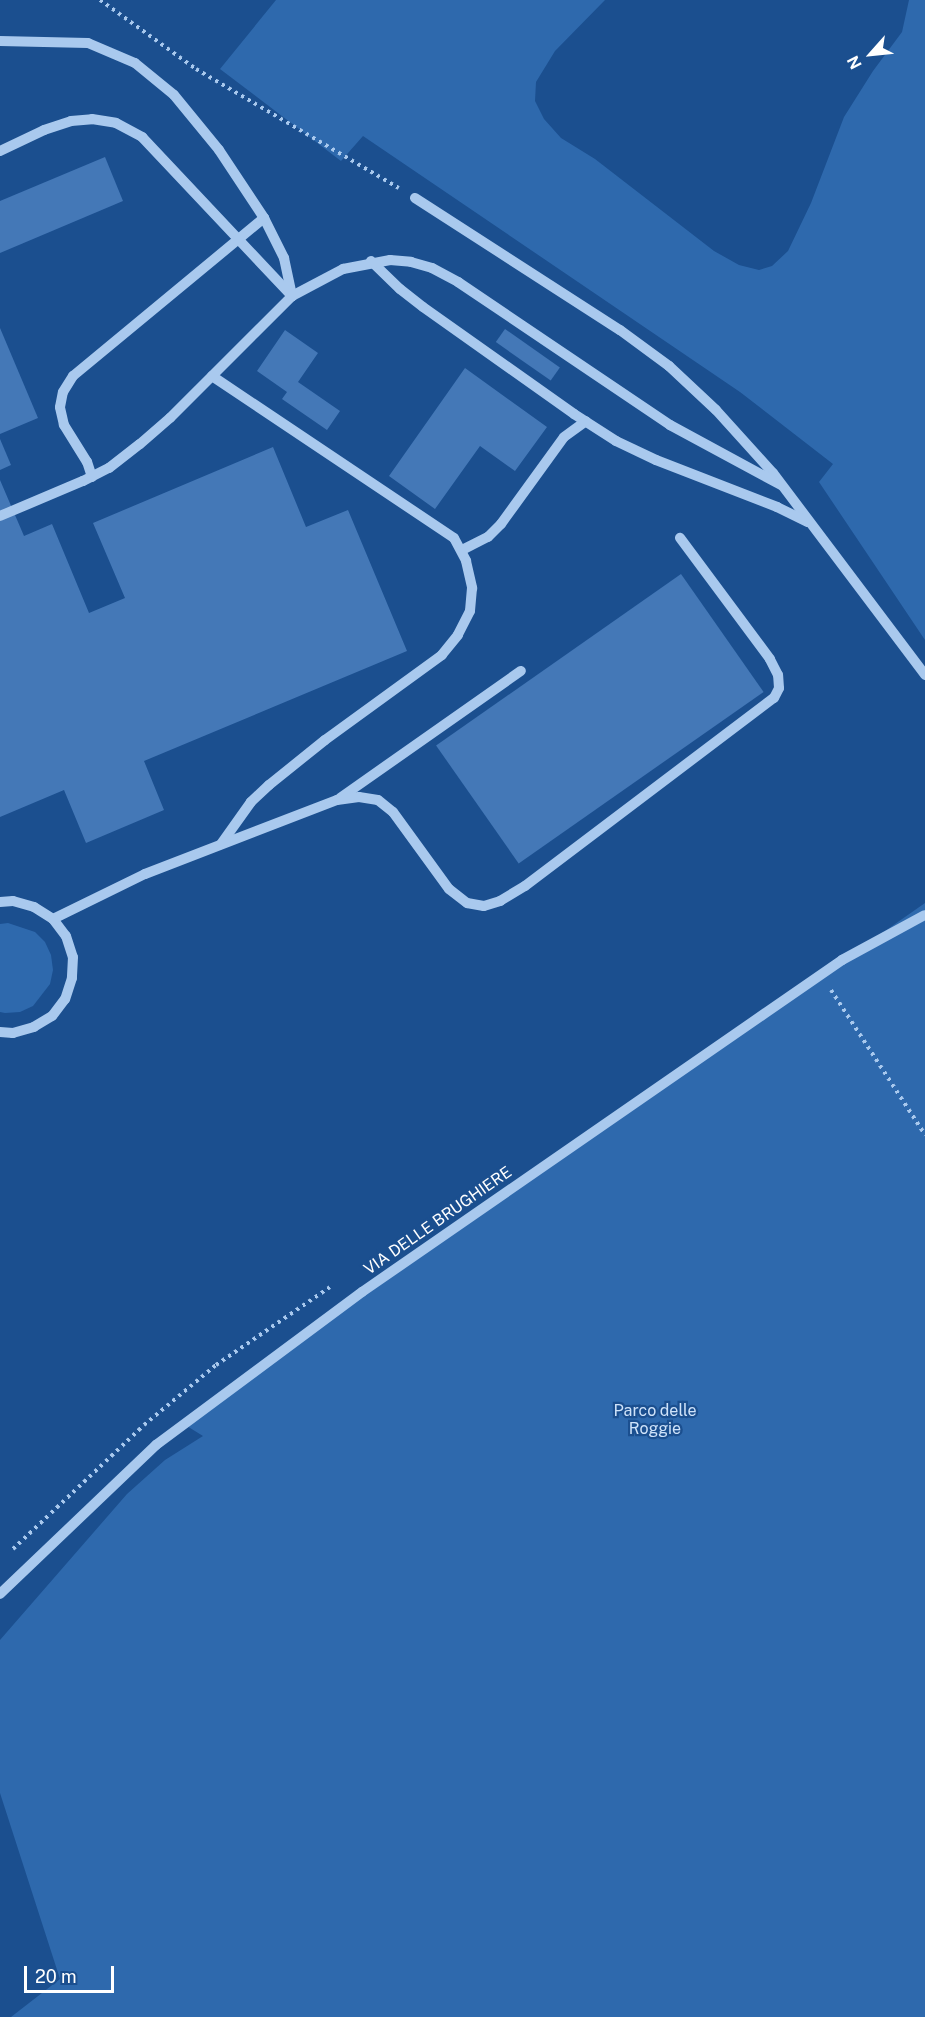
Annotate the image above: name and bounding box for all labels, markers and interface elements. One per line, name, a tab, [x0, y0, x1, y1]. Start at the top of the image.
north arrow	[841, 24, 901, 84]
text: N	[843, 53, 866, 72]
street label: VIA DELLE BRUGHIERE	[360, 1163, 516, 1279]
park label: Parco delle Roggie	[613, 1401, 697, 1439]
scale bar	[27, 1954, 117, 1992]
text: 20 m	[35, 1966, 77, 1987]

